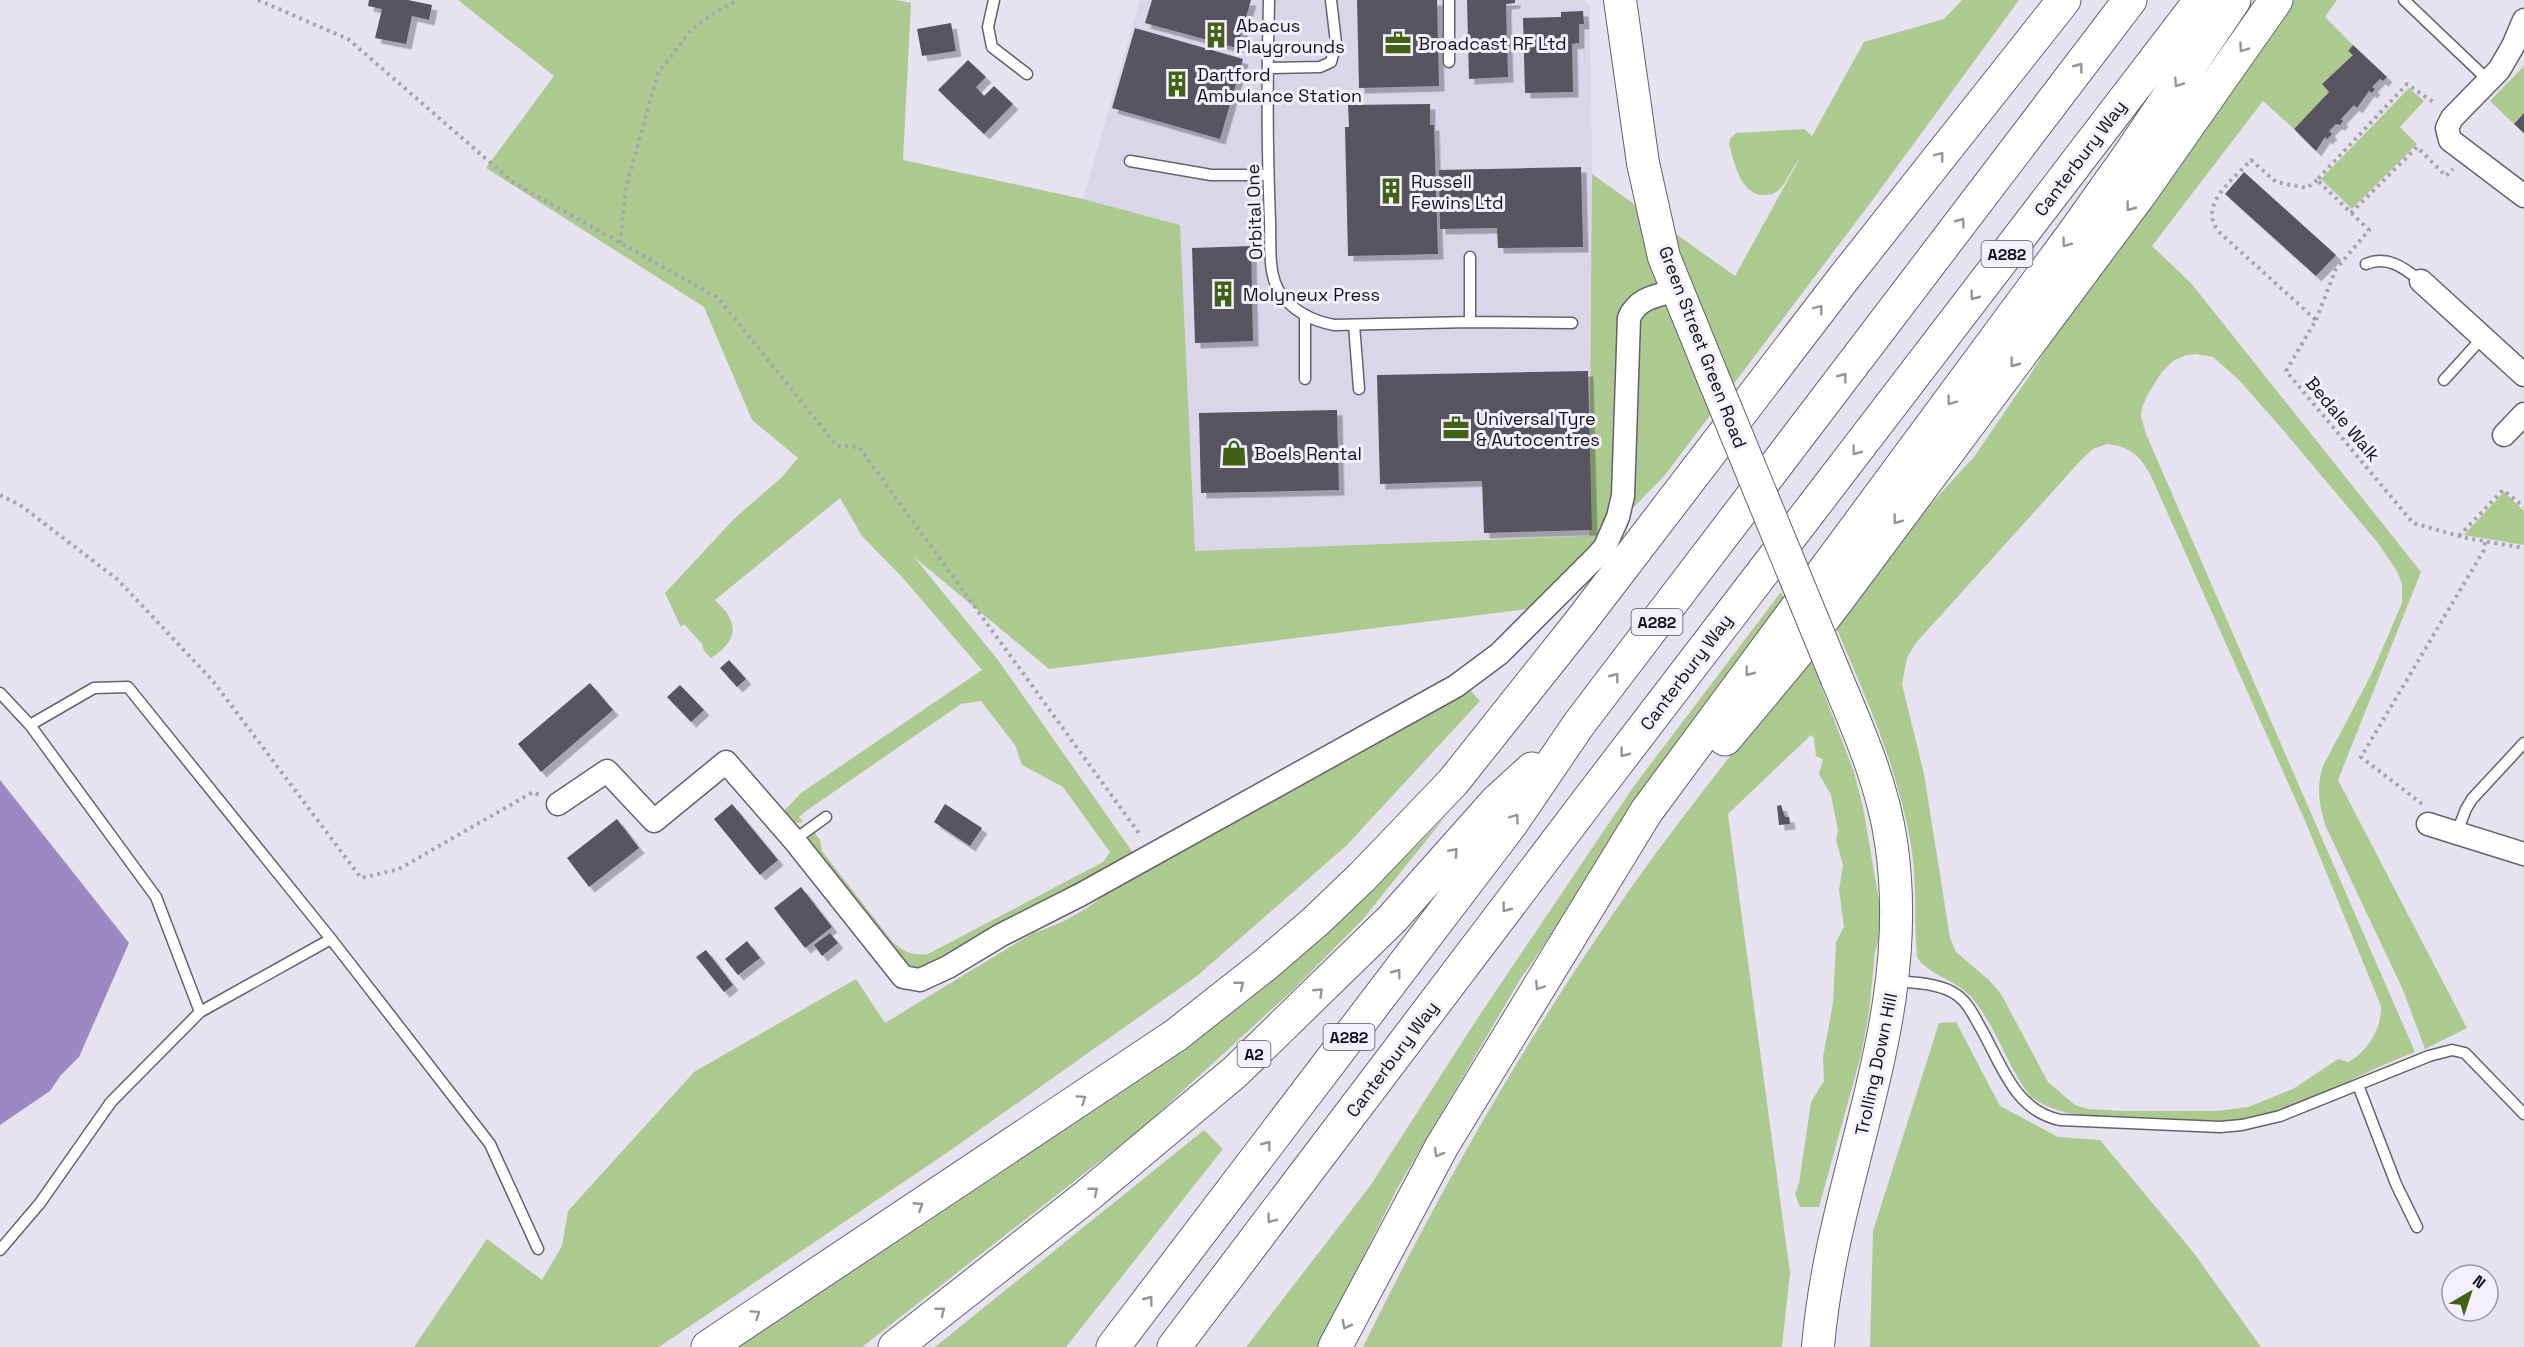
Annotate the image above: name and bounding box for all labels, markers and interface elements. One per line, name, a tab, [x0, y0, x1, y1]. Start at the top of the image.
place label: Abacus Playgrounds	[1236, 14, 1345, 58]
building icon: Abacus Playgrounds	[1201, 20, 1231, 50]
office icon: Broadcast RF Ltd	[1383, 28, 1413, 58]
place label: Broadcast RF Ltd	[1418, 32, 1567, 55]
one-way arrow	[2239, 41, 2250, 52]
one-way arrow	[2072, 62, 2083, 73]
place label: Dartford Ambulance Station	[1197, 63, 1362, 107]
building icon: Dartford Ambulance Station	[1162, 69, 1192, 99]
one-way arrow	[2174, 77, 2185, 88]
street label: Canterbury Way	[2029, 95, 2131, 221]
one-way arrow	[1933, 152, 1944, 163]
street label: Orbital One	[1241, 164, 1267, 260]
place label: Russell Fewins Ltd	[1411, 170, 1504, 214]
building icon: Russell Fewins Ltd	[1376, 176, 1406, 206]
one-way arrow	[2126, 200, 2137, 211]
one-way arrow	[1954, 218, 1965, 229]
one-way arrow	[2062, 237, 2073, 248]
road number: A282	[1982, 241, 2032, 267]
street label: Green Street Green Road	[1654, 243, 1752, 451]
building icon: Molyneux Press	[1208, 279, 1238, 309]
place label: Molyneux Press	[1243, 283, 1380, 306]
one-way arrow	[1971, 290, 1982, 301]
one-way arrow	[1812, 305, 1823, 316]
one-way arrow	[2010, 357, 2021, 368]
street label: Bedale Walk	[2301, 372, 2385, 466]
one-way arrow	[1836, 373, 1847, 384]
one-way arrow	[1947, 394, 1958, 405]
place label: Universal Tyre & Autocentres	[1476, 407, 1600, 451]
office icon: Universal Tyre & Autocentres	[1441, 413, 1471, 443]
shop icon: Boels Rental	[1219, 438, 1249, 468]
place label: Boels Rental	[1254, 442, 1362, 465]
one-way arrow	[1852, 445, 1863, 456]
one-way arrow	[1894, 513, 1905, 524]
road number: A282	[1632, 609, 1682, 635]
street label: Canterbury Way	[1635, 609, 1737, 735]
one-way arrow	[1745, 666, 1756, 677]
one-way arrow	[1607, 673, 1618, 684]
one-way arrow	[1621, 747, 1632, 758]
one-way arrow	[1508, 813, 1519, 824]
one-way arrow	[1447, 848, 1458, 858]
one-way arrow	[1502, 902, 1513, 913]
one-way arrow	[1390, 969, 1401, 980]
one-way arrow	[1535, 979, 1546, 990]
one-way arrow	[1233, 982, 1244, 993]
one-way arrow	[1312, 988, 1322, 999]
street label: Trolling Down Hill	[1850, 991, 1902, 1137]
street label: Canterbury Way	[1341, 996, 1443, 1122]
road number: A282	[1324, 1024, 1374, 1050]
road number: A2	[1238, 1041, 1270, 1067]
one-way arrow	[1076, 1095, 1086, 1107]
one-way arrow	[1259, 1141, 1270, 1152]
one-way arrow	[1434, 1147, 1445, 1157]
one-way arrow	[1087, 1187, 1098, 1198]
one-way arrow	[912, 1202, 923, 1213]
one-way arrow	[1268, 1212, 1279, 1223]
north arrow	[2440, 1263, 2500, 1323]
text: N	[2468, 1270, 2490, 1293]
one-way arrow	[1141, 1296, 1152, 1307]
one-way arrow	[934, 1307, 945, 1318]
one-way arrow	[749, 1310, 760, 1321]
one-way arrow	[1342, 1318, 1353, 1329]

